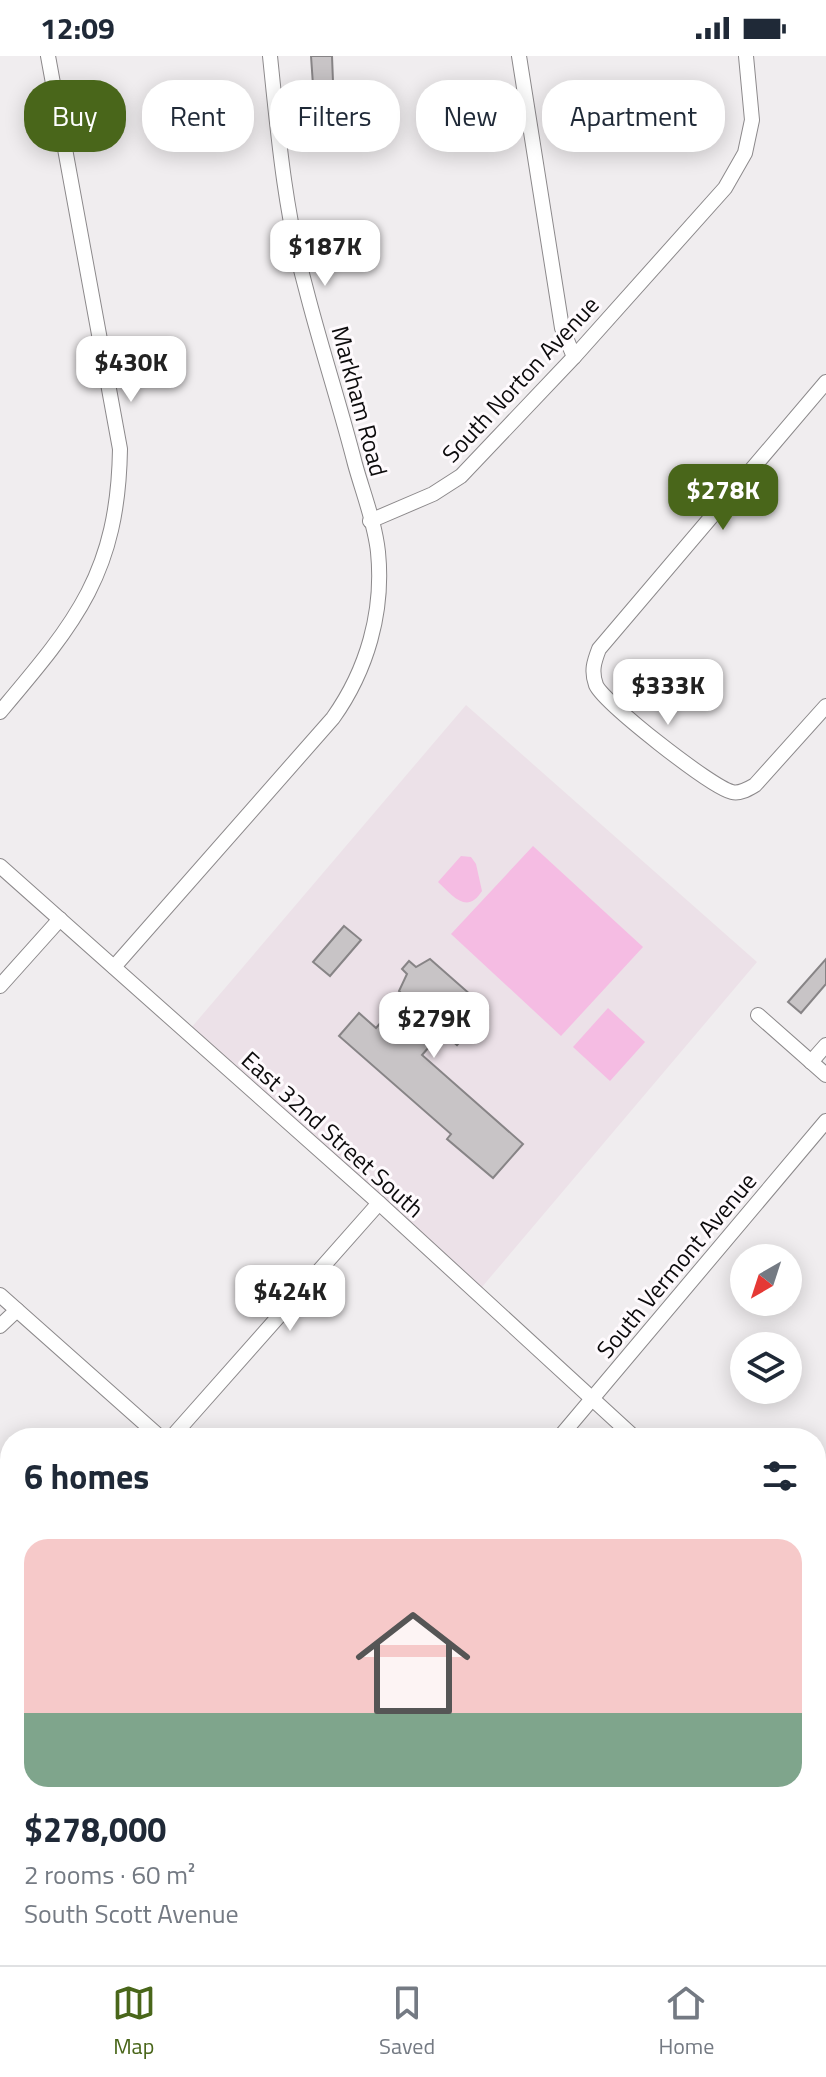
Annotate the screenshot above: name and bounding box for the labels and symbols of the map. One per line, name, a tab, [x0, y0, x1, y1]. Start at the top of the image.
pin: $187K	[269, 220, 381, 288]
street label: South Norton Avenue	[433, 288, 607, 470]
street label: Markham Road	[323, 322, 397, 480]
pin: $430K	[75, 336, 187, 404]
pin: $278K	[667, 464, 779, 532]
pin: $333K	[612, 659, 724, 727]
pin: $279K	[378, 992, 490, 1060]
street label: East 32nd Street South	[234, 1042, 432, 1226]
street label: South Vermont Avenue	[587, 1164, 765, 1366]
north arrow	[730, 1244, 802, 1316]
pin: $424K	[234, 1265, 346, 1333]

